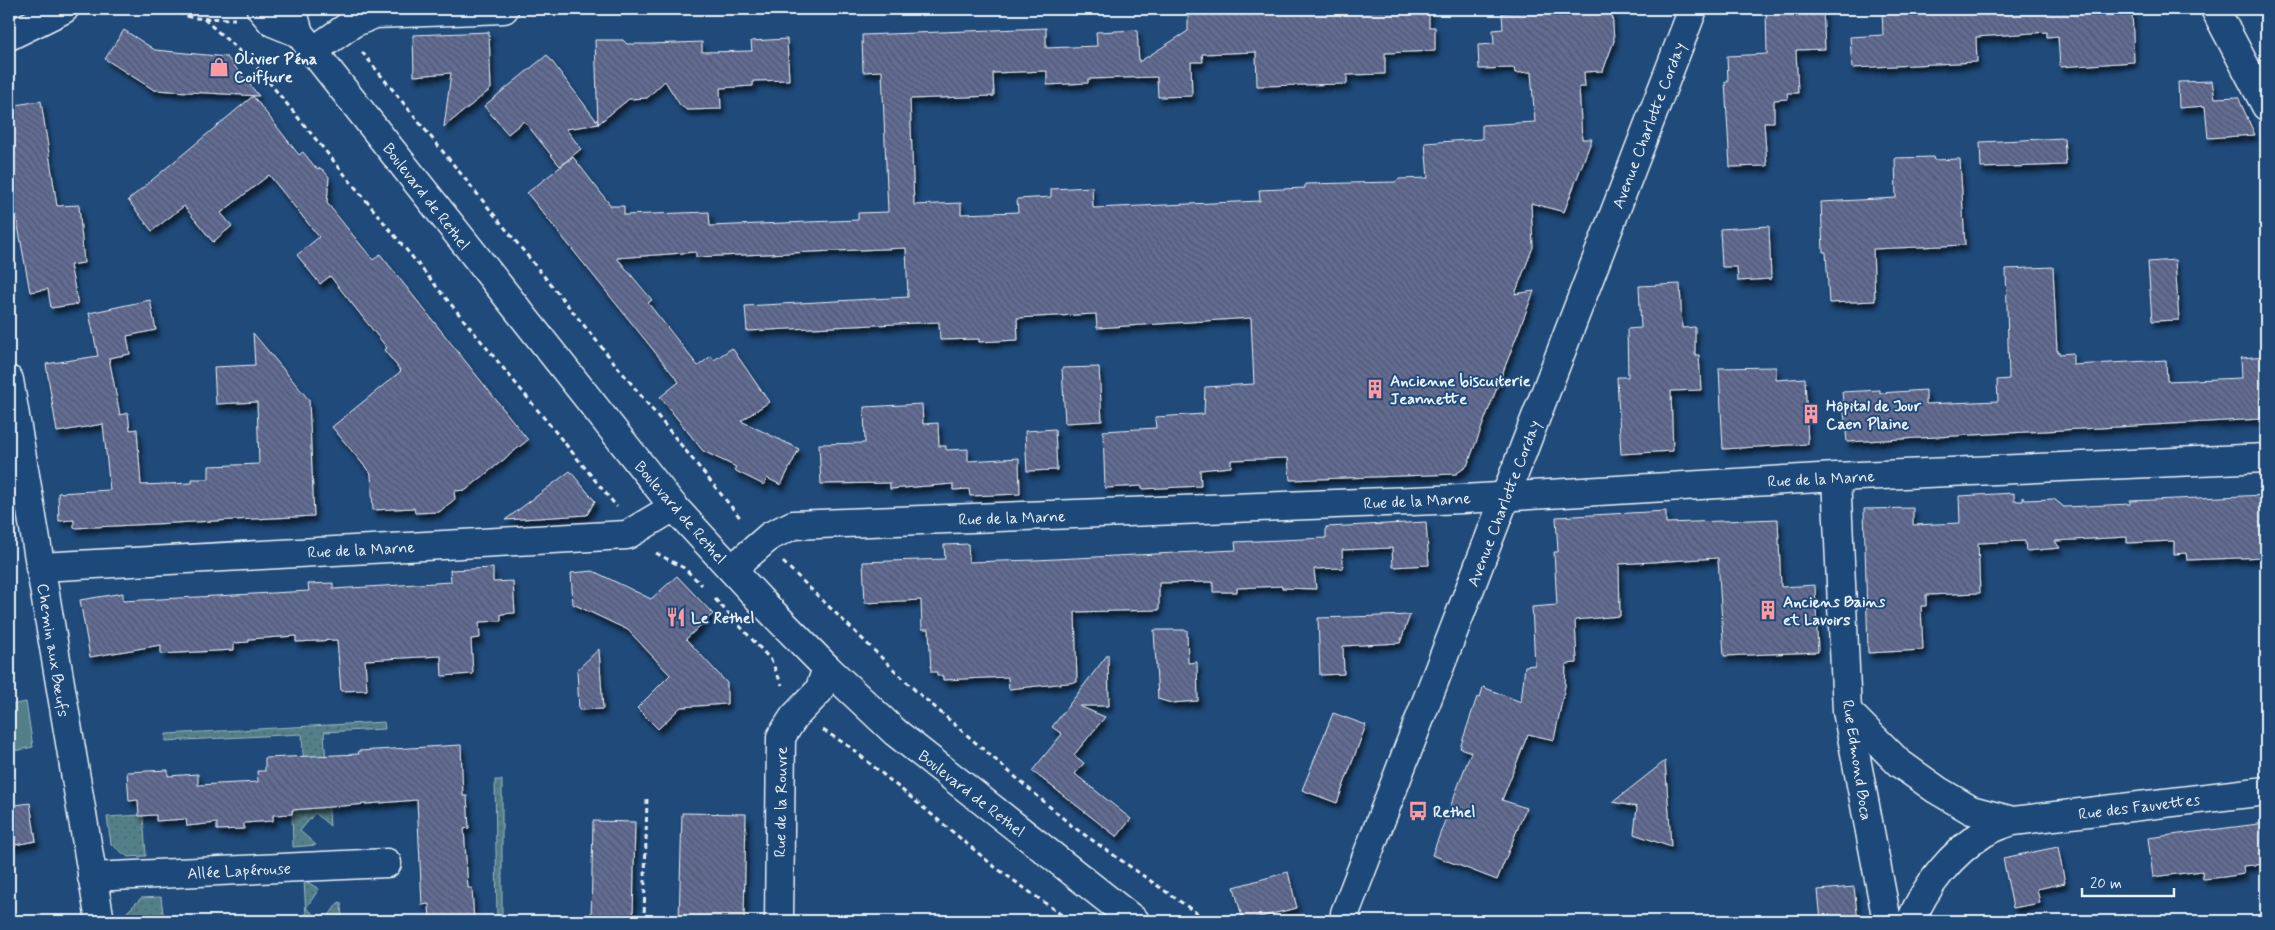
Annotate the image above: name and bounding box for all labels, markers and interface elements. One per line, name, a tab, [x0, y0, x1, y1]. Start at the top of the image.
street label: Avenue Charlotte Corday	[1608, 39, 1691, 212]
place label: Olivier Péna Coiffure	[234, 49, 317, 88]
shop icon: Olivier Péna Coiffure	[208, 56, 230, 78]
street label: Boulevard de Rethel	[377, 139, 474, 255]
place label: Ancienne biscuiterie Jeannette	[1390, 371, 1531, 410]
building icon: Ancienne biscuiterie Jeannette	[1364, 378, 1386, 400]
place label: Hôpital de Jour Caen Plaine	[1826, 396, 1922, 435]
building icon: Hôpital de Jour Caen Plaine	[1800, 403, 1822, 425]
street label: Avenue Charlotte Corday	[1463, 417, 1546, 590]
street label: Boulevard de Rethel	[629, 457, 731, 569]
street label: Rue de la Marne	[1767, 466, 1876, 493]
street label: Rue de la Marne	[1363, 488, 1472, 515]
street label: Rue de la Marne	[958, 506, 1067, 531]
street label: Rue de la Marne	[307, 537, 416, 564]
street label: Chemin aux Bœufs	[32, 582, 73, 719]
place label: Anciens Bains et Lavoirs	[1783, 592, 1886, 631]
building icon: Anciens Bains et Lavoirs	[1757, 599, 1779, 621]
restaurant icon: Le Rethel	[665, 606, 687, 628]
place label: Le Rethel	[691, 608, 755, 629]
street label: Rue Edmond Boca	[1837, 699, 1876, 822]
street label: Rue de la Rouvre	[770, 746, 793, 858]
street label: Boulevard de Rethel	[913, 746, 1029, 843]
street label: Rue des Fauvettes	[2077, 790, 2201, 825]
bus stop icon: Rethel	[1407, 800, 1429, 822]
place label: Rethel	[1433, 802, 1476, 823]
street label: Allée Lapérouse	[187, 858, 292, 885]
scale bar	[2082, 865, 2175, 897]
text: 20 m	[2090, 874, 2122, 894]

